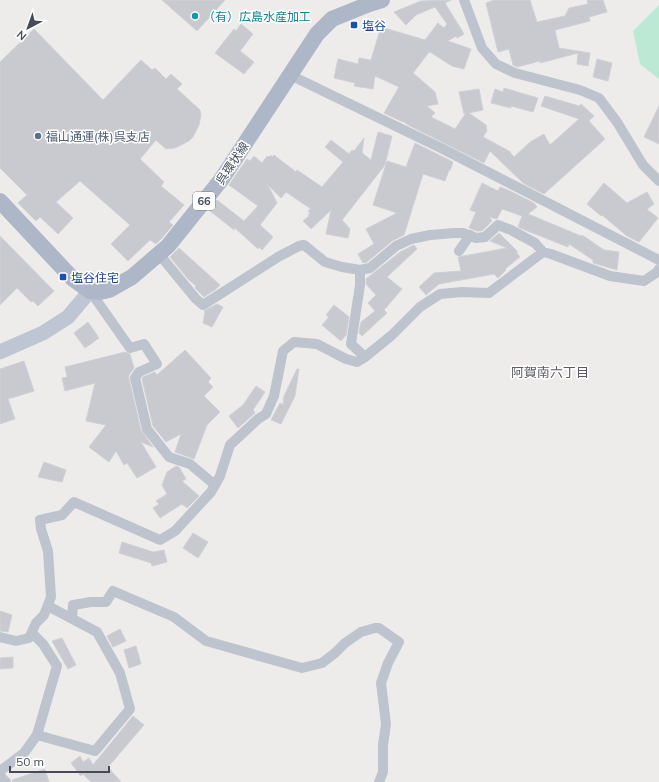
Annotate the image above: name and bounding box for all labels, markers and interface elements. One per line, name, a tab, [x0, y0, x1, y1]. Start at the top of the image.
north arrow	[8, 8, 48, 48]
place label: （有）広島水産加工	[203, 9, 311, 24]
marker: （有）広島水産加工	[190, 11, 200, 21]
place label: 塩谷	[362, 18, 386, 33]
marker: 塩谷	[349, 20, 359, 30]
text: N	[14, 28, 29, 44]
place label: 福山通運(株)呉支店	[46, 129, 150, 144]
marker: 福山通運(株)呉支店	[33, 131, 43, 141]
street label: 呉環状線	[212, 139, 252, 187]
road number: 66	[193, 192, 215, 210]
place label: 塩谷住宅	[71, 270, 119, 285]
marker: 塩谷住宅	[58, 272, 68, 282]
district label: 阿賀南六丁目	[511, 364, 589, 380]
scale bar	[10, 748, 109, 774]
text: 50 m	[16, 754, 44, 769]

